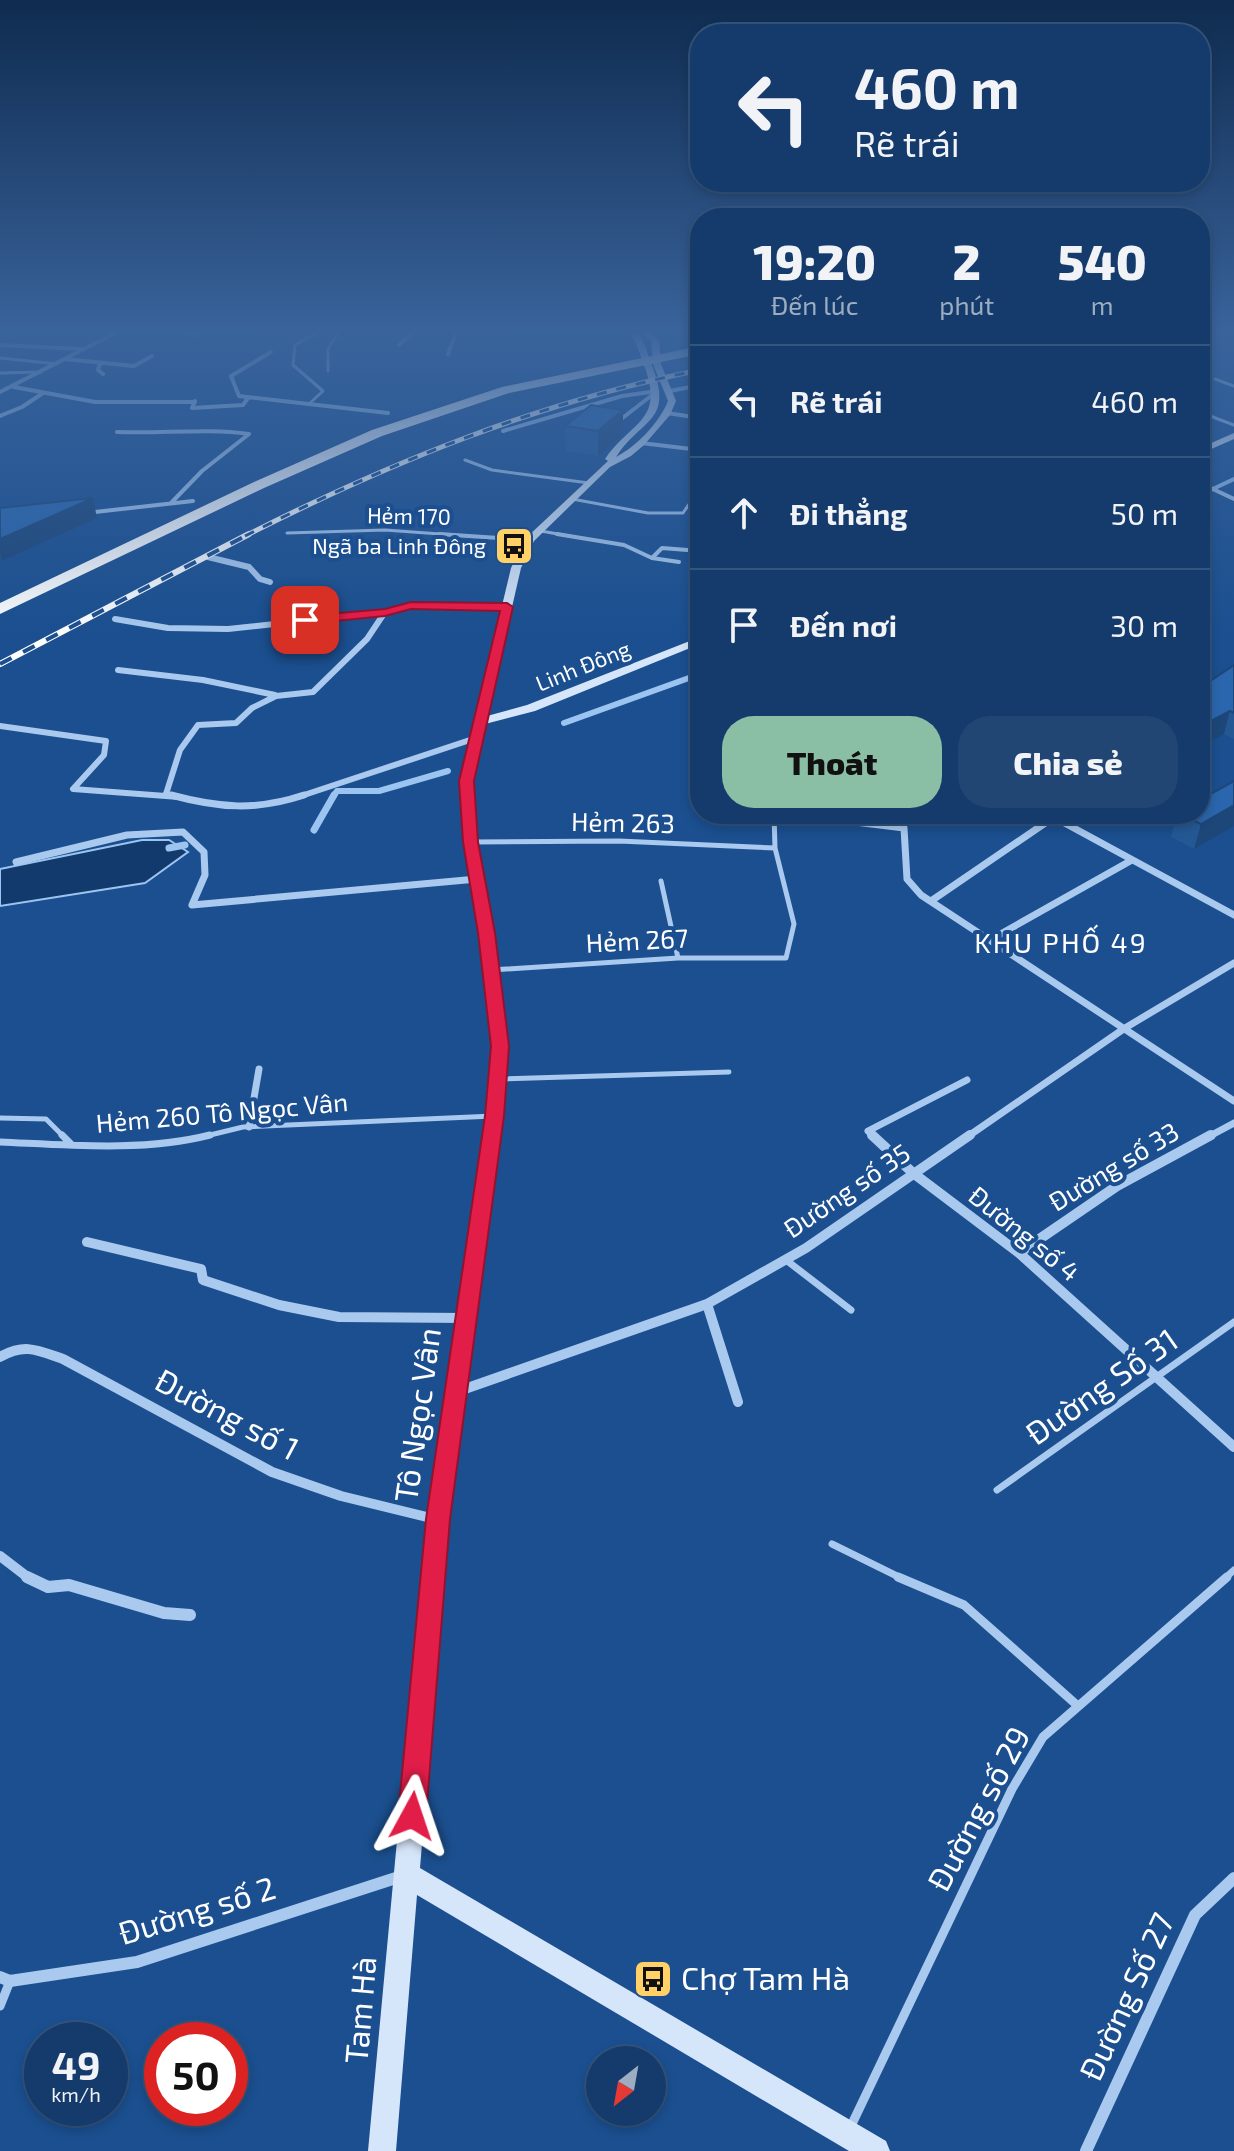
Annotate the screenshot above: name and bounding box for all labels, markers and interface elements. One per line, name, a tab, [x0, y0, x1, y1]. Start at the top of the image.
text: 460 m	[854, 53, 1019, 120]
icon: left	[722, 56, 826, 160]
text: Rẽ trái	[854, 121, 960, 164]
text: 19:20	[753, 232, 876, 290]
text: 2	[953, 232, 981, 290]
text: 540	[1058, 232, 1147, 290]
text: Đến lúc	[771, 289, 858, 320]
text: phút	[939, 289, 994, 320]
text: m	[1091, 289, 1114, 320]
icon: left	[722, 379, 766, 423]
text: Rẽ trái	[790, 383, 883, 419]
text: 460 m	[1091, 383, 1178, 419]
icon: ahead	[722, 491, 766, 535]
text: Đi thẳng	[790, 495, 908, 531]
text: 50 m	[1111, 495, 1178, 531]
street label: Hẻm 170	[367, 501, 451, 529]
bus stop icon: Ngã ba Linh Đông	[493, 525, 535, 567]
place label: Ngã ba Linh Đông	[312, 532, 486, 558]
pin	[271, 586, 339, 654]
icon: arrive	[283, 598, 327, 642]
icon: arrive	[722, 603, 766, 647]
text: Đến nơi	[790, 607, 897, 643]
text: 30 m	[1110, 607, 1178, 643]
street label: Linh Đông	[532, 634, 634, 696]
button: Thoát	[722, 716, 942, 808]
button: Chia sẻ	[958, 716, 1178, 808]
street label: Hẻm 263	[571, 805, 675, 838]
street label: Hẻm 267	[585, 921, 689, 958]
district label: KHU PHỐ 49	[974, 924, 1148, 959]
street label: Hẻm 260 Tô Ngọc Vân	[95, 1085, 349, 1138]
street label: Đường số 33	[1043, 1115, 1184, 1217]
street label: Đường số 35	[777, 1136, 915, 1243]
street label: Đường số 4	[963, 1179, 1086, 1287]
street label: Đường Số 31	[1018, 1319, 1184, 1452]
street label: Tô Ngọc Vân	[385, 1325, 447, 1504]
street label: Đường số 1	[150, 1360, 306, 1467]
street label: Đường số 29	[918, 1719, 1036, 1897]
position arrow	[370, 1774, 454, 1858]
street label: Đường số 2	[113, 1867, 280, 1951]
street label: Đường Số 27	[1070, 1906, 1180, 2086]
street label: Tam Hà	[335, 1955, 383, 2065]
bus stop icon: Chợ Tam Hà	[632, 1958, 674, 2000]
place label: Chợ Tam Hà	[681, 1958, 850, 1996]
speed limit sign: 50	[144, 2022, 248, 2126]
text: 49	[51, 2040, 101, 2088]
north arrow	[586, 2046, 666, 2126]
map controls	[586, 2046, 666, 2126]
text: km/h	[51, 2082, 101, 2106]

